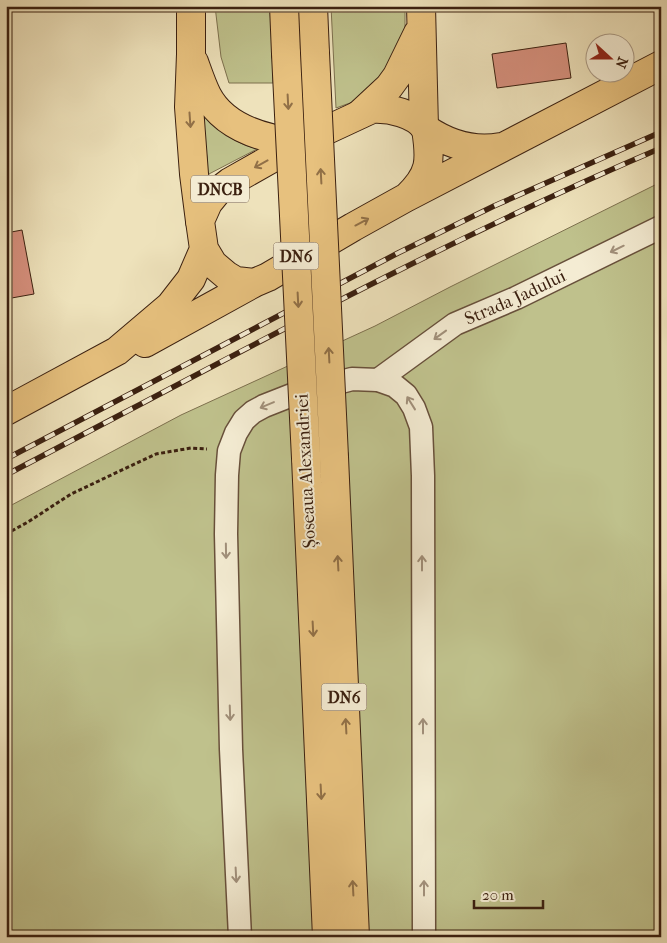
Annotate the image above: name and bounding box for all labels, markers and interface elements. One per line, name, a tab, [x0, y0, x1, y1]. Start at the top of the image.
north arrow	[584, 32, 634, 82]
text: N	[612, 54, 632, 71]
one-way arrow	[284, 94, 293, 110]
one-way arrow	[185, 112, 195, 128]
one-way arrow	[254, 160, 269, 169]
one-way arrow	[316, 168, 325, 184]
road number: DNCB	[191, 175, 249, 202]
one-way arrow	[354, 217, 369, 226]
road number: DN6	[274, 242, 318, 270]
one-way arrow	[610, 245, 625, 254]
street label: Strada Jadului	[461, 265, 570, 329]
one-way arrow	[293, 291, 302, 307]
one-way arrow	[433, 330, 447, 340]
one-way arrow	[324, 348, 334, 364]
street label: Șoseaua Alexandriei	[291, 392, 321, 549]
one-way arrow	[405, 396, 415, 410]
one-way arrow	[260, 400, 275, 410]
one-way arrow	[221, 542, 231, 558]
one-way arrow	[417, 555, 427, 572]
one-way arrow	[334, 556, 343, 572]
one-way arrow	[309, 621, 318, 637]
road number: DN6	[322, 684, 366, 710]
one-way arrow	[225, 704, 235, 721]
one-way arrow	[341, 718, 350, 734]
one-way arrow	[418, 718, 428, 734]
one-way arrow	[316, 783, 325, 799]
one-way arrow	[232, 867, 241, 883]
scale bar	[474, 878, 543, 910]
one-way arrow	[348, 880, 357, 896]
one-way arrow	[419, 880, 429, 896]
text: 20 m	[482, 886, 514, 904]

